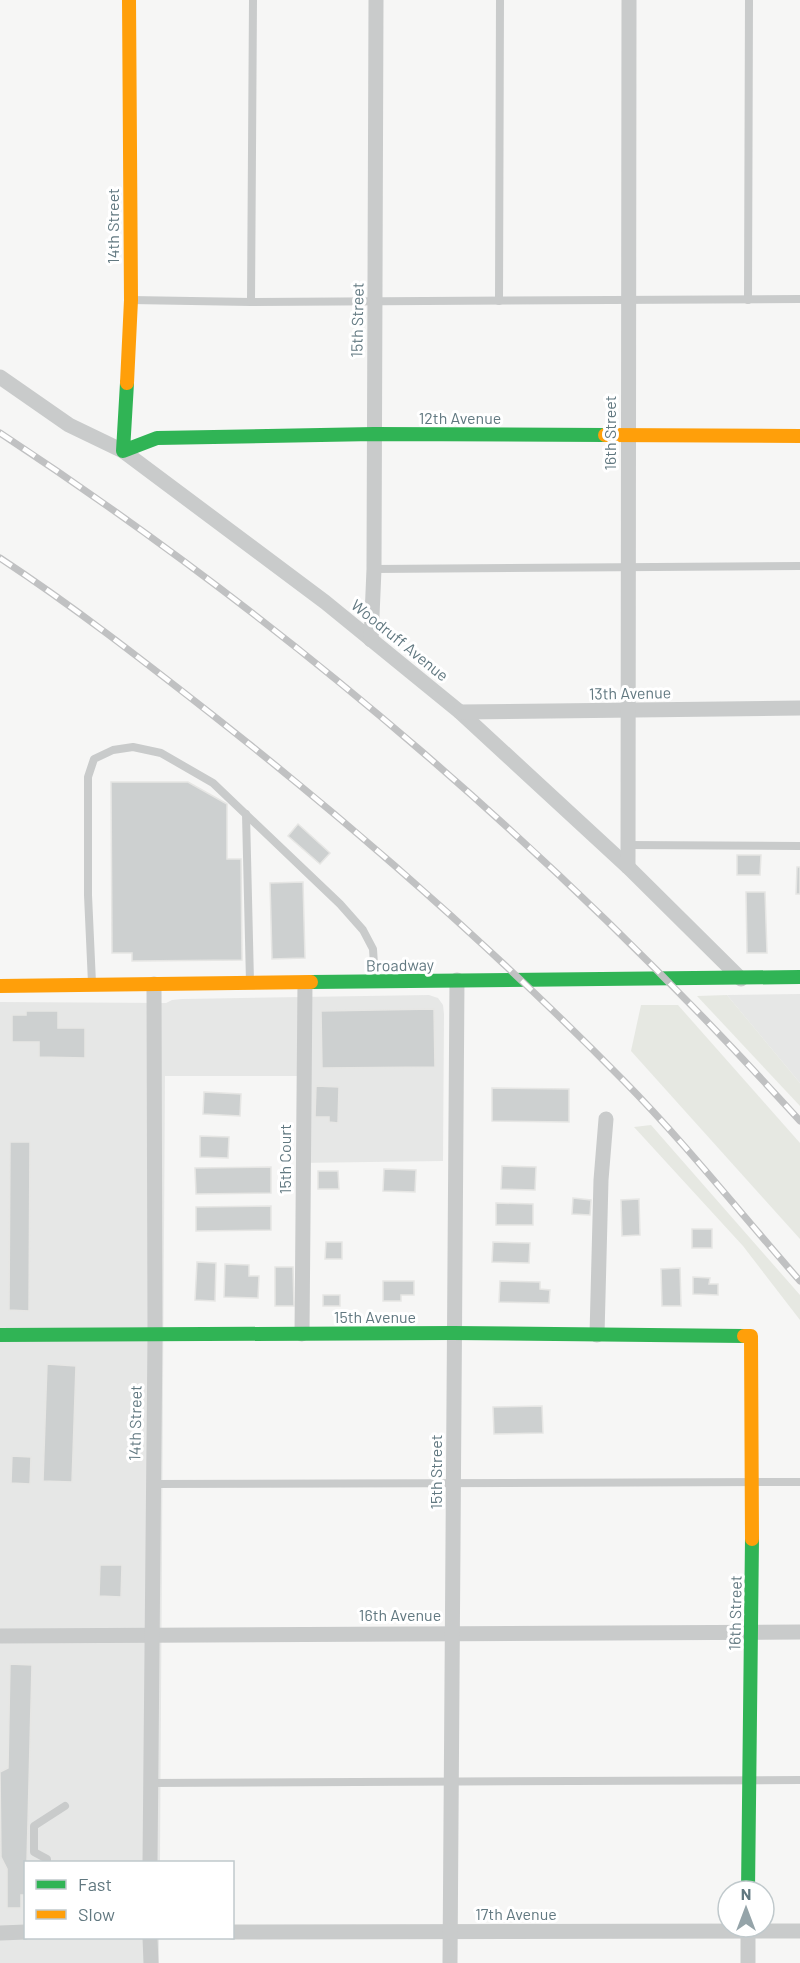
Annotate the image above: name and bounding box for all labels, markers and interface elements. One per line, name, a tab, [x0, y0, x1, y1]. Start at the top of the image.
street label: 14th Street	[103, 188, 122, 264]
street label: 15th Street	[346, 282, 367, 358]
street label: 16th Street	[600, 395, 619, 471]
street label: 12th Avenue	[419, 408, 501, 427]
street label: Woodruff Avenue	[348, 595, 453, 685]
street label: 13th Avenue	[589, 682, 671, 703]
street label: Broadway	[366, 954, 435, 975]
street label: 15th Court	[275, 1124, 294, 1194]
street label: 15th Avenue	[334, 1307, 416, 1326]
street label: 14th Street	[124, 1385, 145, 1461]
street label: 15th Street	[426, 1434, 445, 1510]
street label: 16th Street	[724, 1575, 745, 1651]
street label: 16th Avenue	[359, 1605, 441, 1624]
legend	[24, 1861, 234, 1939]
text: Fast	[78, 1873, 112, 1895]
north arrow	[716, 1879, 776, 1939]
text: N	[741, 1884, 751, 1903]
text: Slow	[78, 1903, 115, 1925]
street label: 17th Avenue	[475, 1904, 557, 1923]

